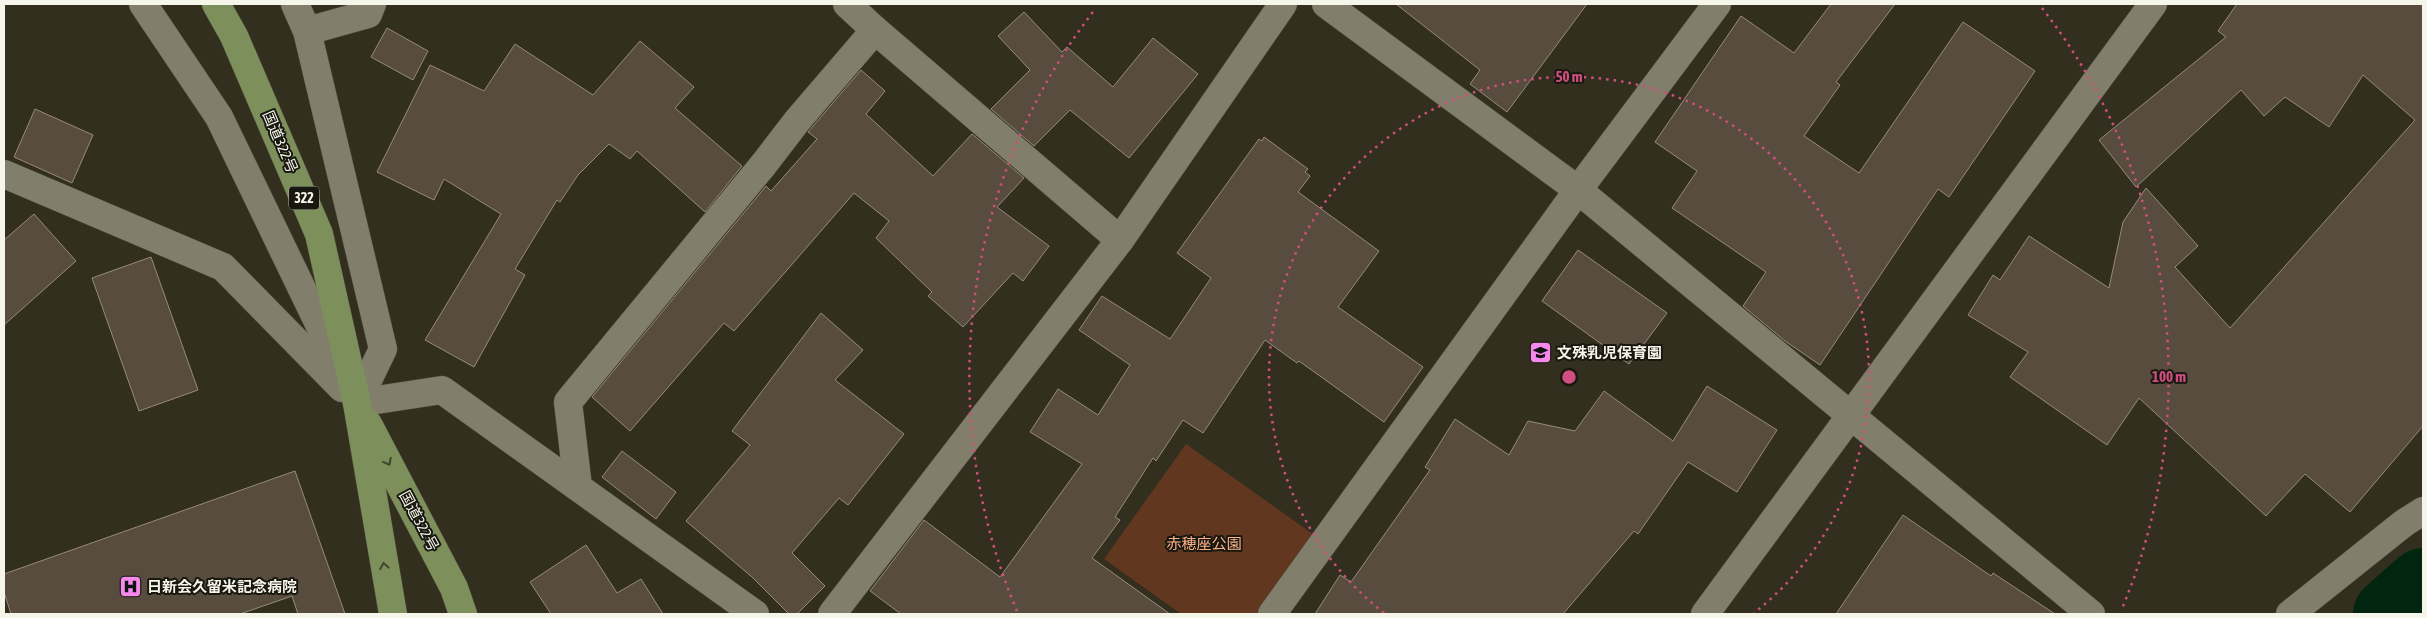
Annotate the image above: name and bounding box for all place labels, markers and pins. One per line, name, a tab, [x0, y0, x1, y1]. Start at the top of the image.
school or university icon: 文殊乳児保育園	[1529, 341, 1553, 365]
place label: 文殊乳児保育園	[1557, 344, 1662, 361]
centre of rings	[1560, 368, 1578, 386]
hospital icon: 日新会久留米記念病院	[119, 575, 143, 599]
place label: 日新会久留米記念病院	[147, 578, 297, 595]

